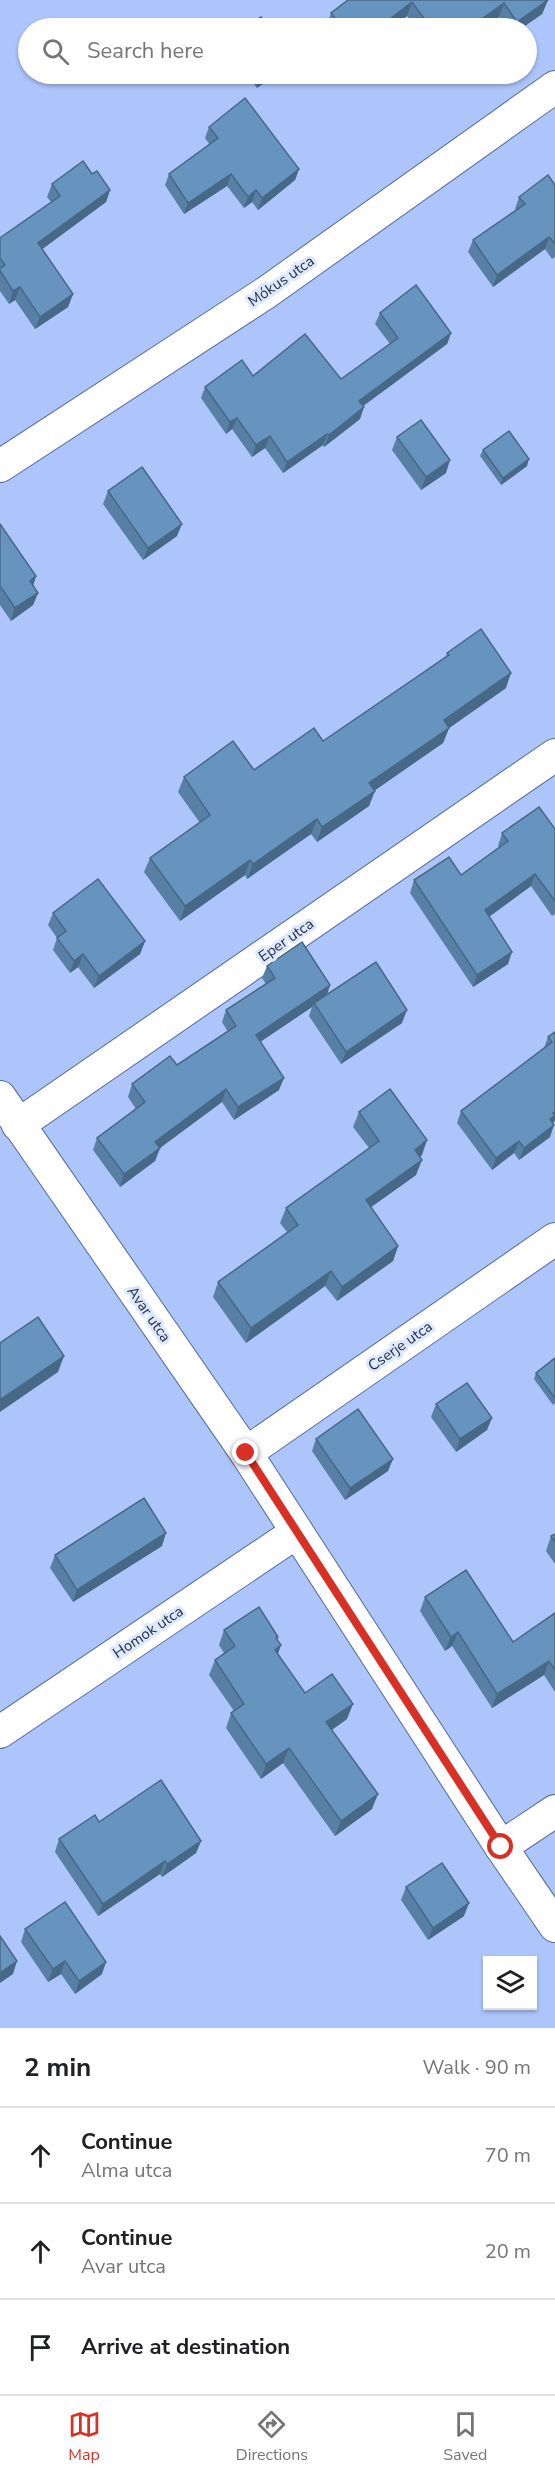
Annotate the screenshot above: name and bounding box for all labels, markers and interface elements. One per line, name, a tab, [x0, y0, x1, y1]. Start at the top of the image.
search box	[18, 18, 537, 84]
icon: search	[39, 35, 72, 68]
text: Search here	[87, 36, 204, 66]
street label: Mókus utca	[244, 251, 318, 311]
street label: Eper utca	[254, 914, 318, 966]
street label: Avar utca	[123, 1282, 175, 1346]
street label: Cserje utca	[364, 1316, 436, 1376]
route end	[232, 1439, 258, 1465]
street label: Homok utca	[109, 1601, 187, 1663]
route start	[487, 1833, 513, 1859]
map controls	[483, 1956, 537, 2010]
button: layers	[483, 1956, 537, 2010]
text: 2 min	[24, 2050, 91, 2085]
text: Walk · 90 m	[423, 2054, 531, 2081]
text: Continue	[81, 2127, 172, 2157]
icon: ahead	[24, 2139, 57, 2172]
text: 70 m	[485, 2142, 531, 2169]
text: Alma utca	[81, 2157, 172, 2184]
text: Continue	[81, 2223, 172, 2253]
icon: ahead	[24, 2235, 57, 2268]
text: 20 m	[485, 2238, 531, 2265]
text: Avar utca	[81, 2253, 166, 2280]
icon: arrive	[24, 2331, 57, 2364]
text: Arrive at destination	[81, 2332, 290, 2362]
tab: Map	[68, 2408, 101, 2466]
tab: Directions	[236, 2408, 308, 2466]
tab: Saved	[443, 2408, 487, 2466]

